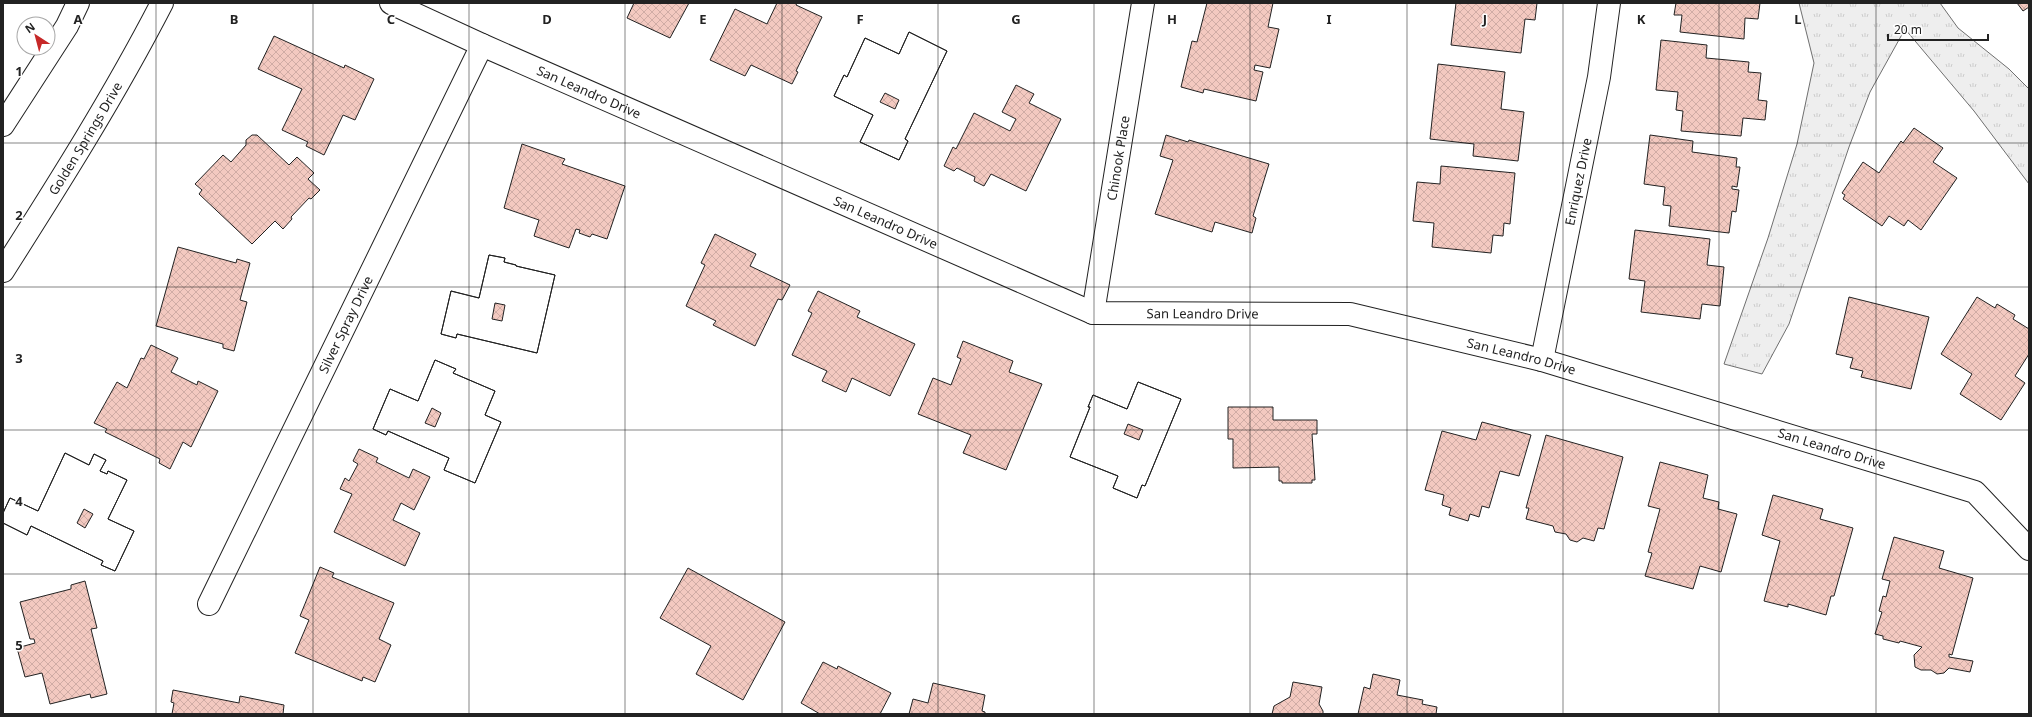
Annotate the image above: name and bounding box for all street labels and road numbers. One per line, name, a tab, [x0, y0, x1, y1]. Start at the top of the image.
street label: San Leandro Drive	[534, 61, 644, 123]
street label: Golden Springs Drive	[44, 79, 126, 198]
street label: Chinook Place	[1102, 114, 1134, 202]
street label: Enriquez Drive	[1560, 136, 1596, 227]
street label: San Leandro Drive	[831, 191, 941, 253]
street label: Silver Spray Drive	[314, 273, 377, 376]
street label: San Leandro Drive	[1147, 304, 1259, 323]
street label: San Leandro Drive	[1465, 333, 1578, 379]
street label: San Leandro Drive	[1776, 423, 1888, 473]

